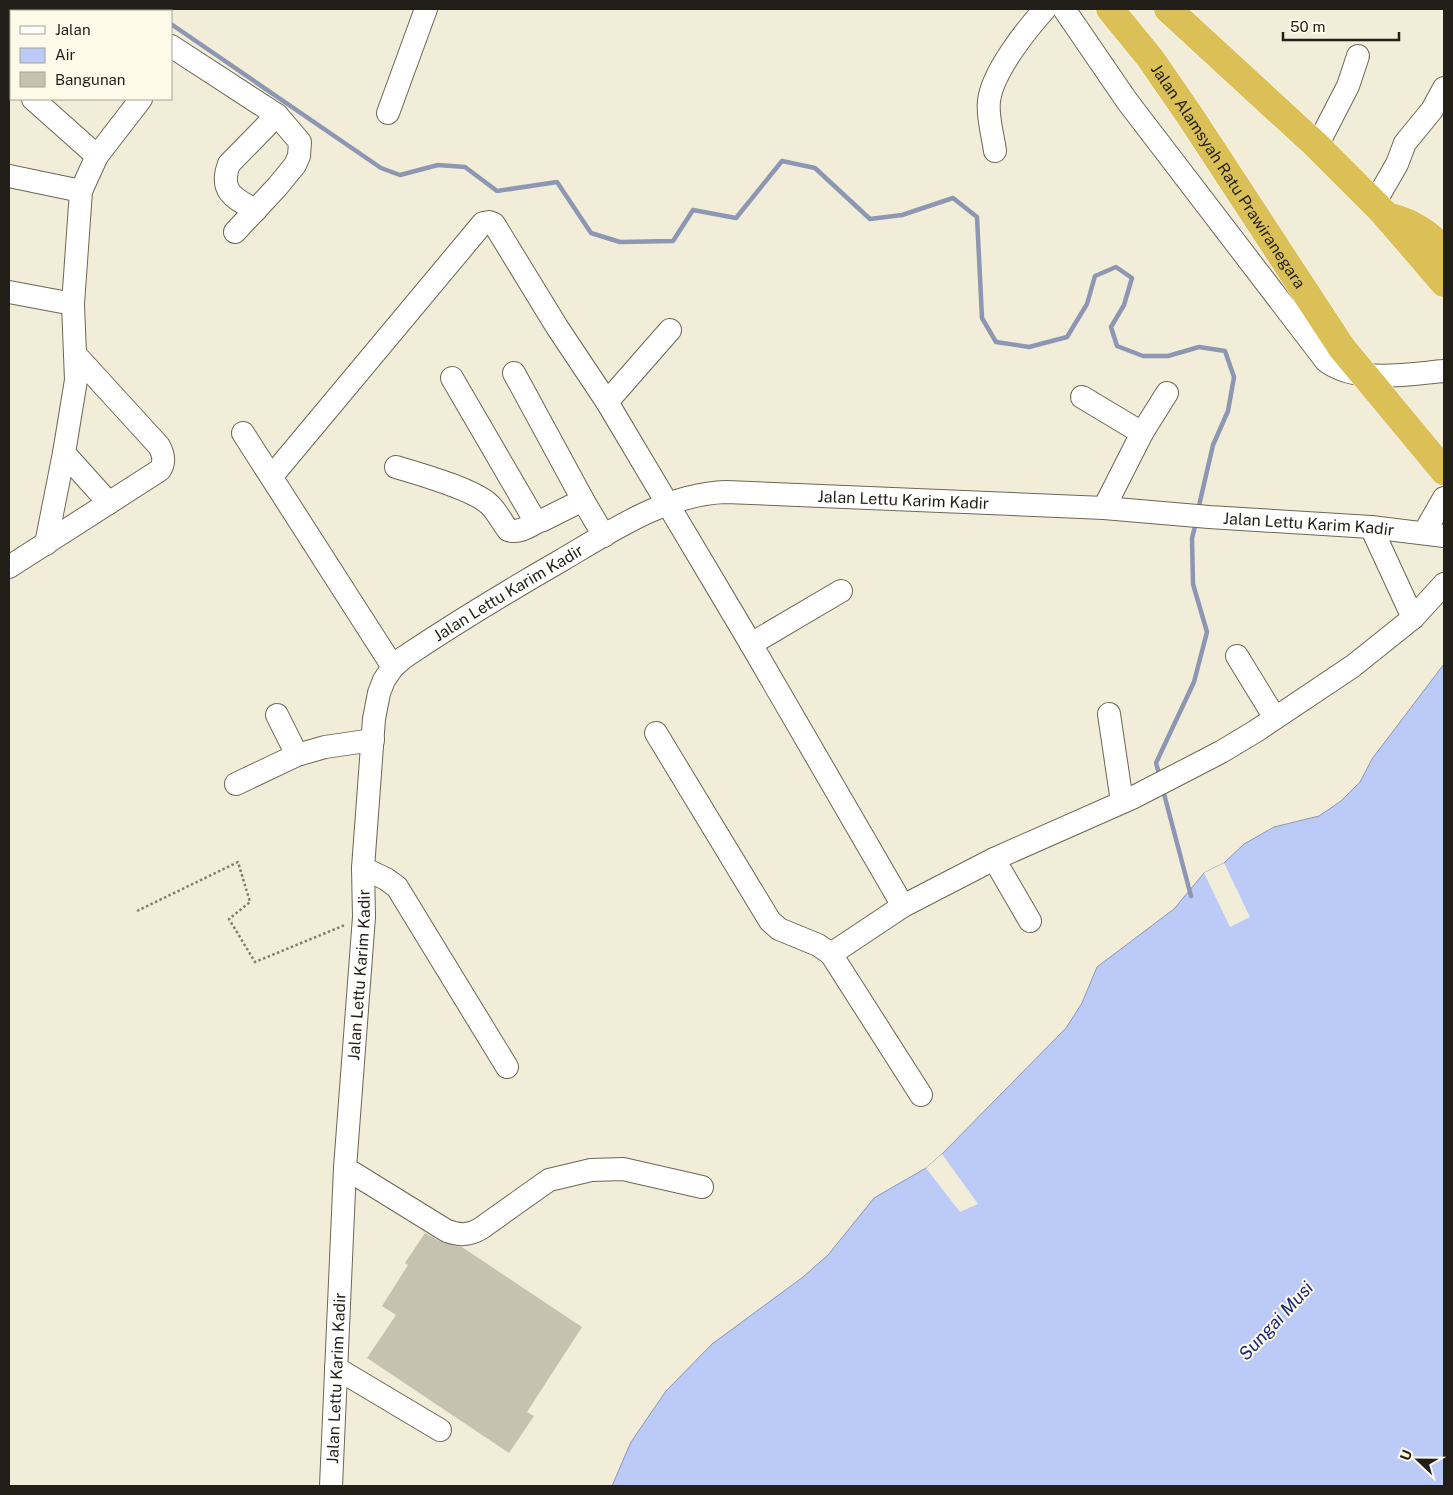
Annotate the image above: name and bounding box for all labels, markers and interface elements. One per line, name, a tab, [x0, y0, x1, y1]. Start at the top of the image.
legend	[10, 10, 172, 100]
scale bar	[1283, 10, 1399, 42]
text: 50 m	[1290, 18, 1325, 35]
text: Jalan	[55, 21, 91, 38]
text: Air	[55, 46, 75, 63]
street label: Jalan Alamsyah Ratu Prawiranegara	[1147, 60, 1309, 292]
text: Bangunan	[55, 71, 126, 88]
street label: Jalan Lettu Karim Kadir	[817, 487, 989, 513]
street label: Jalan Lettu Karim Kadir	[1222, 509, 1395, 540]
street label: Jalan Lettu Karim Kadir	[430, 541, 587, 645]
street label: Jalan Lettu Karim Kadir	[344, 889, 374, 1061]
water label: Sungai Musi	[1234, 1277, 1318, 1364]
street label: Jalan Lettu Karim Kadir	[323, 1292, 350, 1464]
north arrow	[1393, 1435, 1443, 1485]
text: U	[1397, 1447, 1415, 1463]

